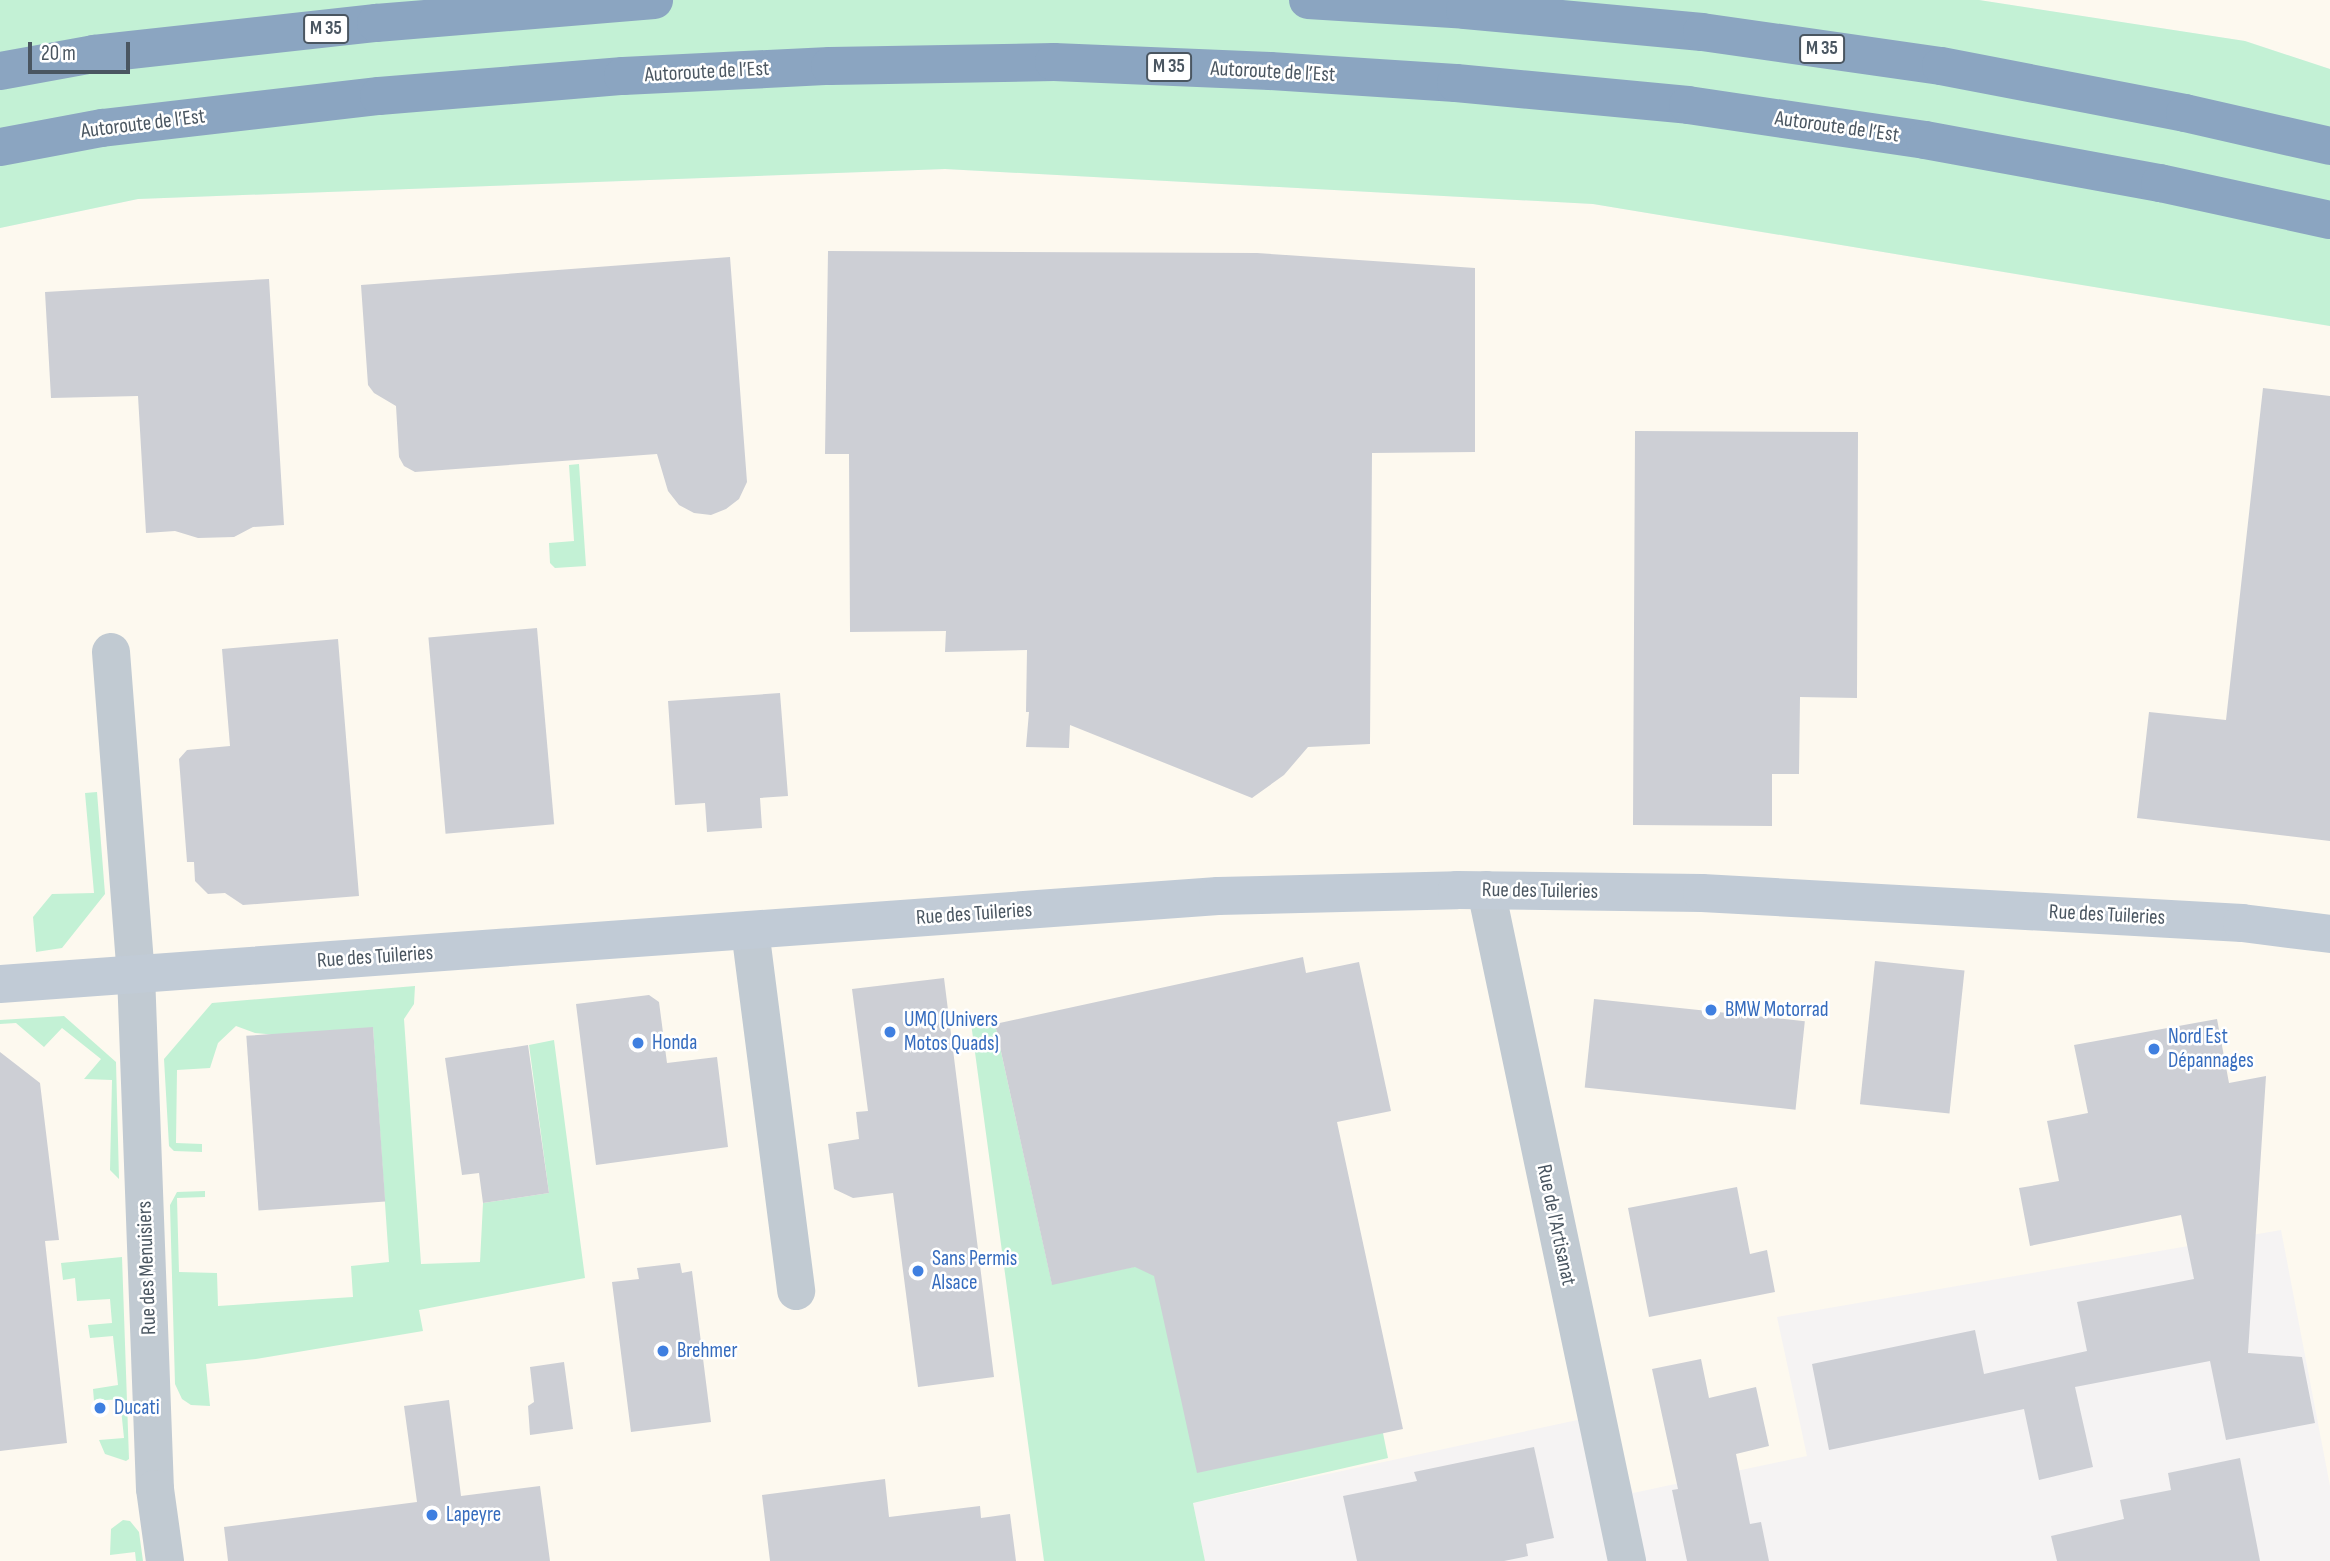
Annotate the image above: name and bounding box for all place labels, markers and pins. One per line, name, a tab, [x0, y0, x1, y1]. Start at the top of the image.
place label: BMW Motorrad	[1725, 997, 1829, 1023]
marker: BMW Motorrad	[1703, 1002, 1719, 1018]
place label: UMQ (Univers Motos Quads)	[904, 1007, 999, 1057]
marker: UMQ (Univers Motos Quads)	[882, 1024, 898, 1040]
place label: Nord Est Dépannages	[2168, 1024, 2254, 1074]
place label: Honda	[652, 1030, 697, 1056]
marker: Honda	[630, 1035, 646, 1051]
marker: Nord Est Dépannages	[2146, 1041, 2162, 1057]
place label: Sans Permis Alsace	[932, 1246, 1017, 1296]
marker: Sans Permis Alsace	[910, 1263, 926, 1279]
place label: Brehmer	[677, 1338, 737, 1364]
marker: Brehmer	[655, 1343, 671, 1359]
place label: Ducati	[114, 1395, 160, 1421]
marker: Ducati	[92, 1400, 108, 1416]
place label: Lapeyre	[446, 1502, 501, 1528]
marker: Lapeyre	[424, 1507, 440, 1523]

